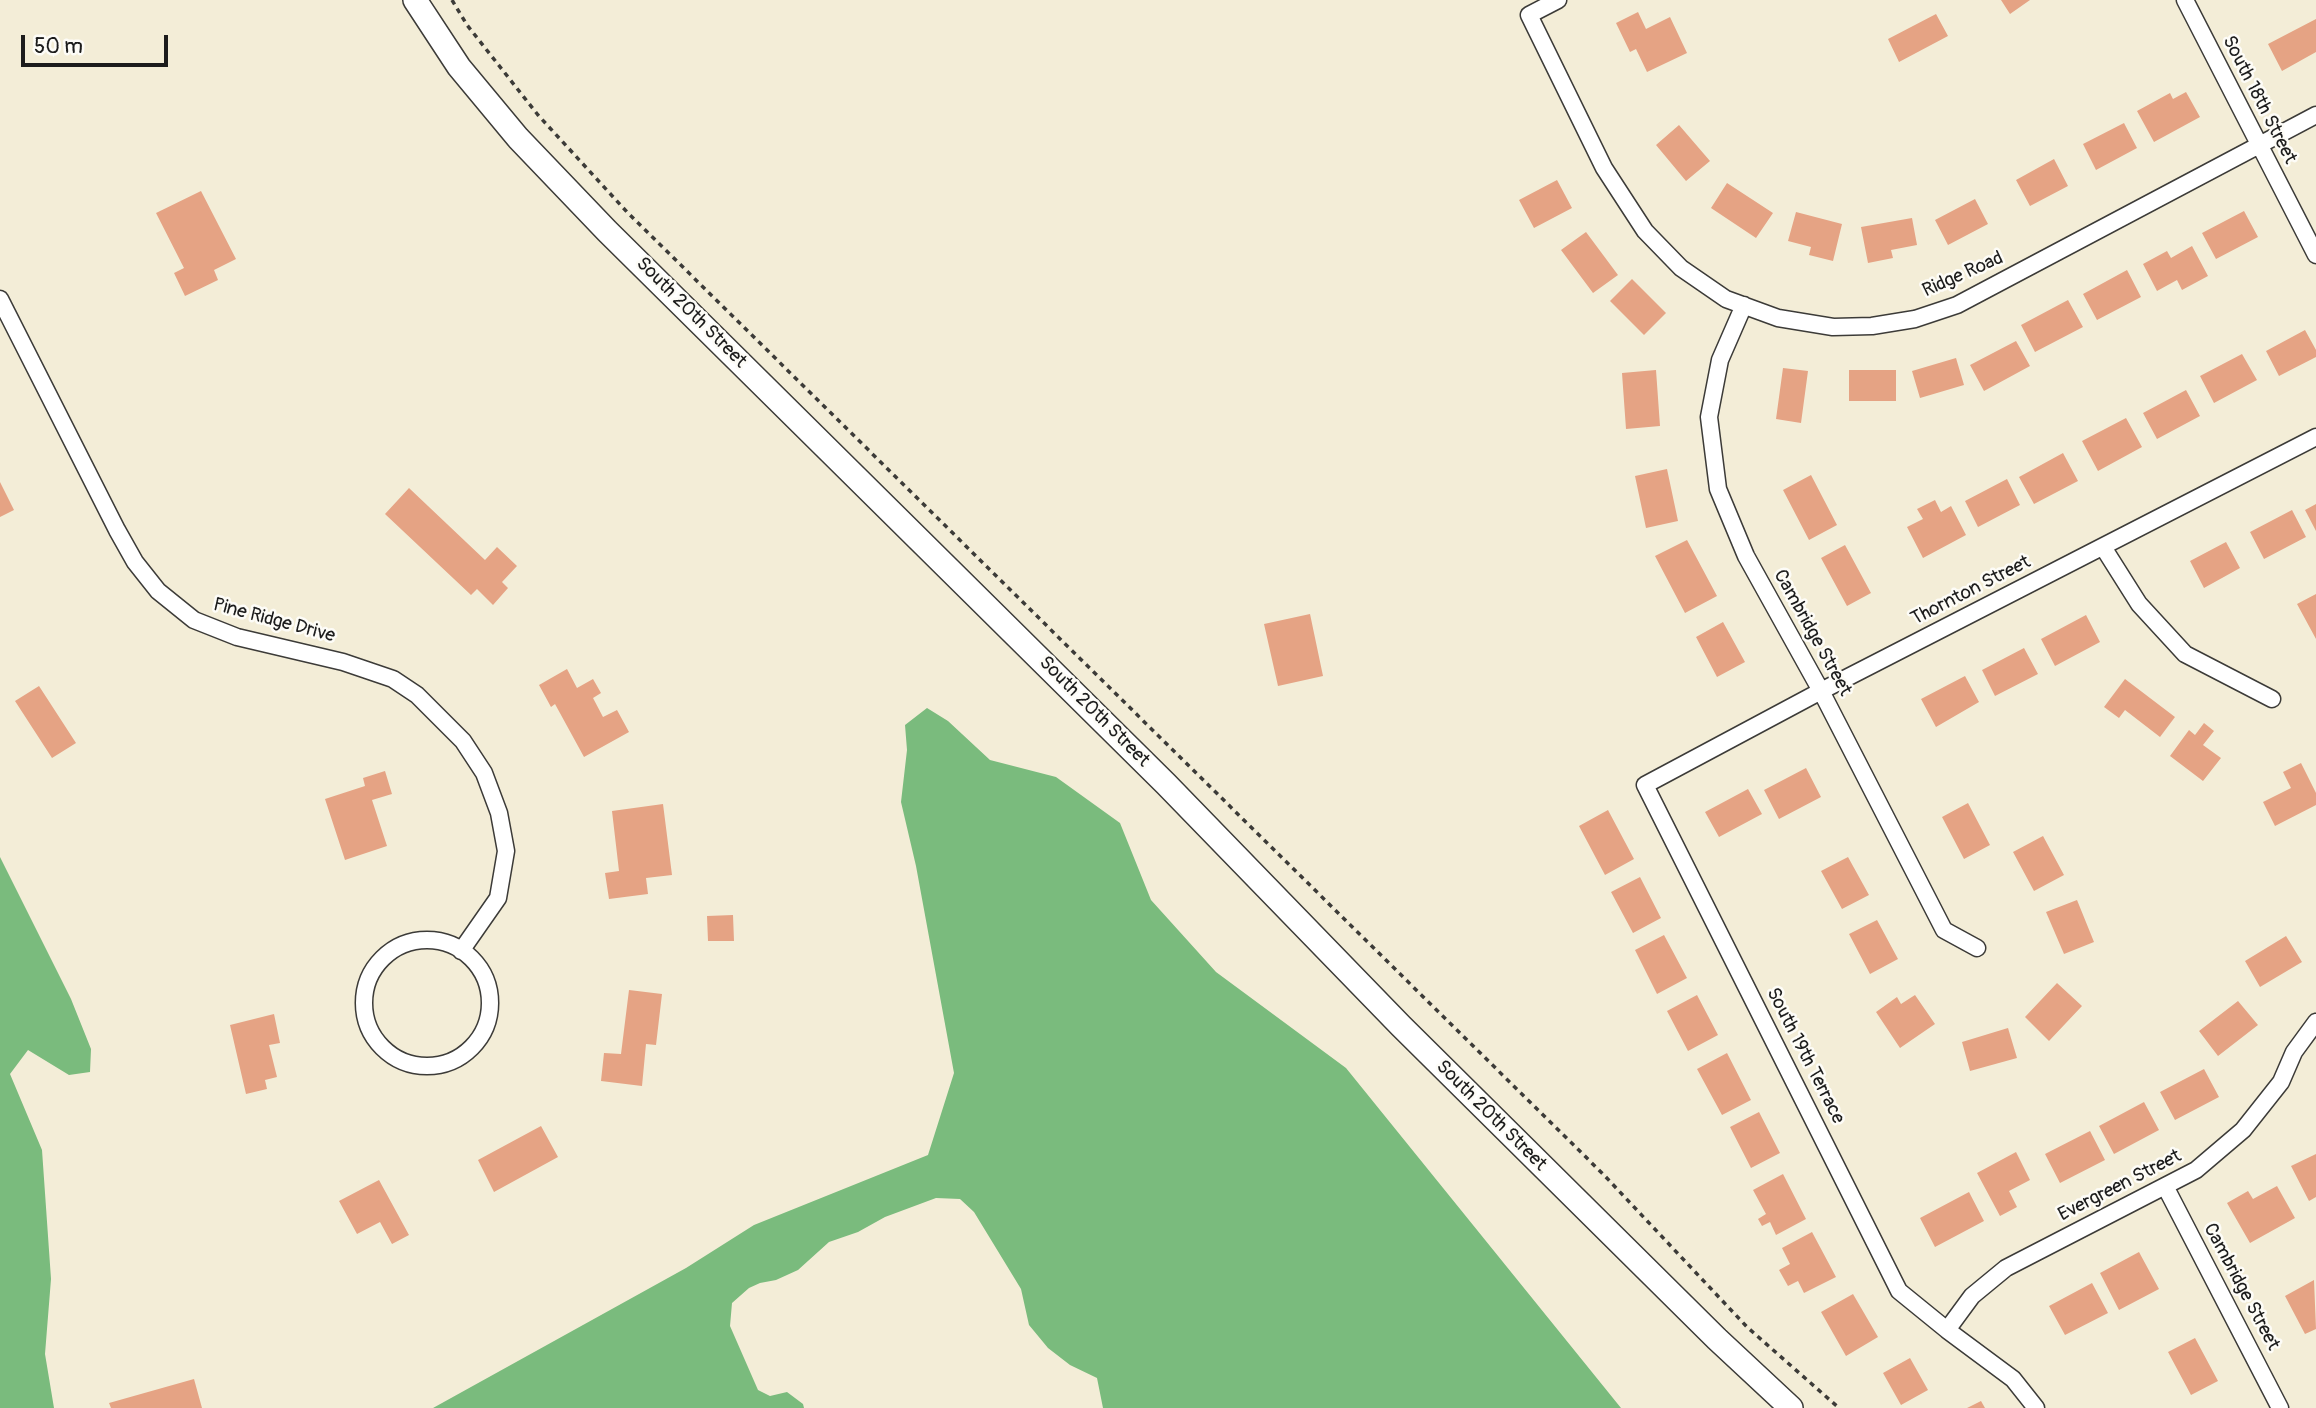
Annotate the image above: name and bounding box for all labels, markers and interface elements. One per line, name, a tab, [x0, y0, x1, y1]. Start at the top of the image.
scale bar	[24, 21, 172, 65]
street label: South 18th Street	[2217, 32, 2301, 168]
text: 50 m	[34, 33, 83, 60]
street label: Ridge Road	[1919, 247, 2007, 303]
street label: South 20th Street	[631, 253, 751, 373]
street label: Thornton Street	[1907, 551, 2035, 631]
street label: Cambridge Street	[1768, 566, 1856, 700]
street label: Pine Ridge Drive	[211, 594, 337, 648]
street label: South 20th Street	[1034, 652, 1154, 772]
street label: South 19th Terrace	[1761, 984, 1849, 1128]
street label: South 20th Street	[1431, 1056, 1551, 1176]
street label: Evergreen Street	[2055, 1145, 2185, 1227]
street label: Cambridge Street	[2198, 1220, 2284, 1354]

